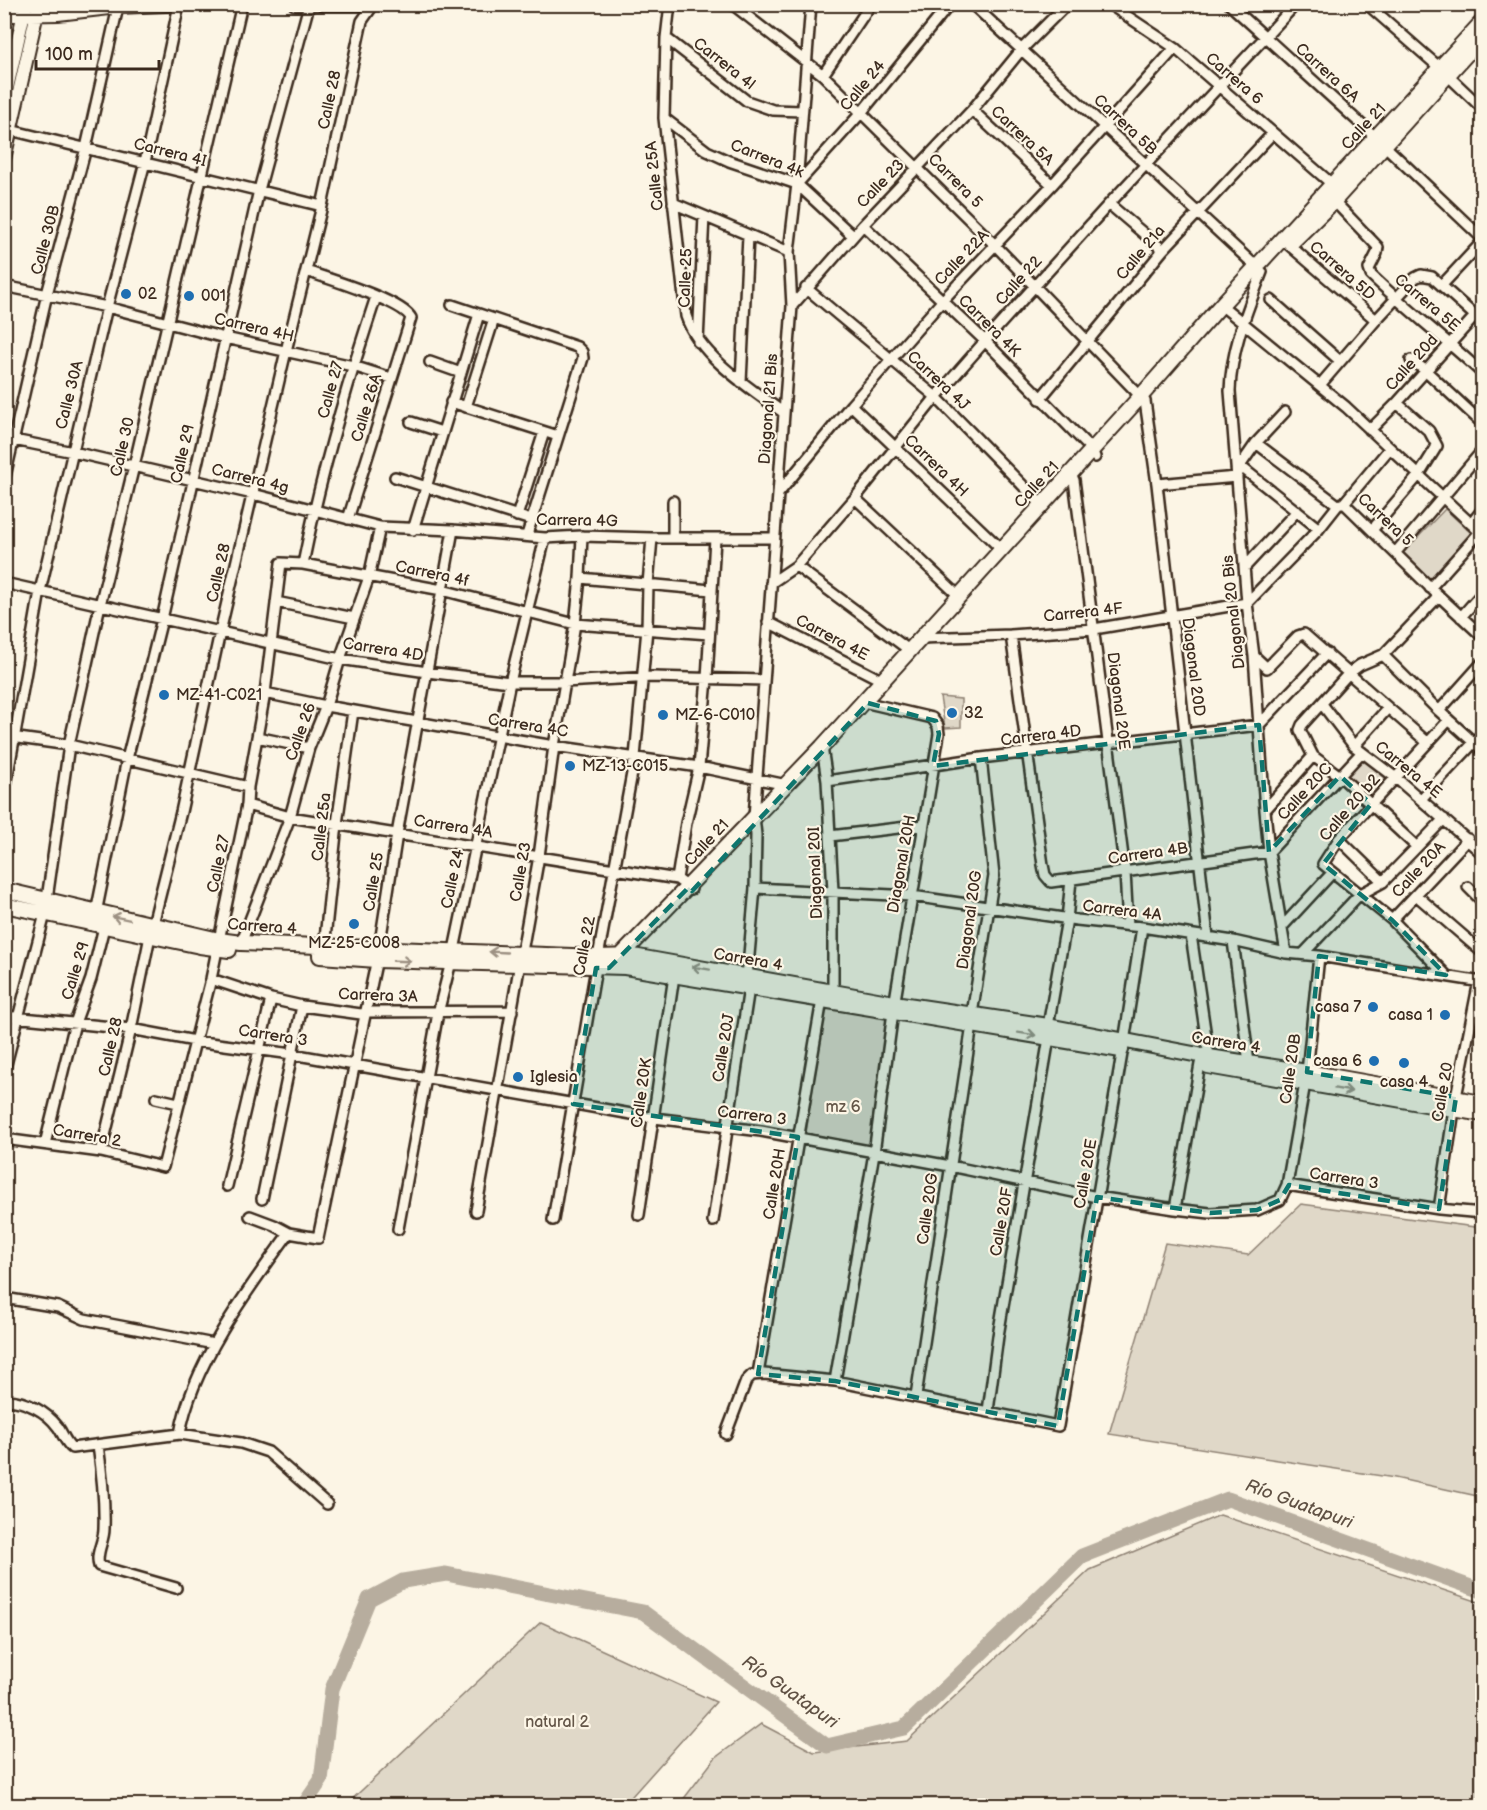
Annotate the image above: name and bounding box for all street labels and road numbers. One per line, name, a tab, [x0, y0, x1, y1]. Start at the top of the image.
street label: Carrera 4l	[689, 34, 759, 94]
street label: Carrera 6A	[1291, 39, 1363, 107]
street label: Carrera 6	[1201, 49, 1267, 109]
street label: Calle 24	[836, 57, 890, 115]
street label: Calle 28	[314, 69, 346, 131]
street label: Carrera 5B	[1089, 91, 1161, 159]
street label: Calle 21	[1338, 100, 1390, 154]
street label: Carrera 5A	[987, 102, 1058, 170]
street label: Carrera 4I	[131, 135, 209, 171]
street label: Carrera 4k	[727, 136, 807, 182]
street label: Calle 25A	[642, 140, 668, 212]
street label: Carrera 5	[924, 150, 986, 212]
street label: Calle 23	[853, 156, 909, 212]
street label: Calle 30B	[28, 203, 64, 277]
street label: Calle 21a	[1113, 222, 1169, 284]
street label: Calle 22A	[931, 226, 993, 290]
street label: Carrera 5D	[1305, 237, 1379, 305]
street label: Calle 25	[675, 248, 697, 308]
street label: Calle 22	[992, 252, 1047, 310]
street label: Carrera 5E	[1390, 270, 1464, 336]
street label: Carrera 4K	[954, 291, 1025, 362]
street label: Carrera 4H	[212, 310, 296, 346]
street label: Calle 20d	[1382, 331, 1442, 395]
street label: Carrera 4J	[903, 347, 973, 415]
street label: Diagonal 21 Bis	[756, 353, 782, 465]
street label: Calle 30A	[52, 358, 88, 431]
street label: Calle 27	[314, 359, 348, 421]
street label: Calle 26A	[348, 371, 386, 444]
street label: Calle 30	[107, 415, 139, 479]
street label: Calle 29	[167, 423, 199, 485]
street label: Carrera 4H	[900, 431, 972, 501]
street label: Calle 21	[1011, 458, 1063, 512]
street label: Carrera 4g	[209, 460, 291, 498]
street label: Carrera 5	[1353, 489, 1417, 551]
street label: Carrera 4G	[536, 511, 618, 531]
street label: Calle 28	[203, 542, 235, 604]
street label: Diagonal 20 Bis	[1219, 554, 1249, 670]
street label: Carrera 4f	[393, 557, 471, 591]
street label: Carrera 4F	[1043, 599, 1124, 627]
street label: Carrera 4E	[792, 611, 872, 665]
street label: Diagonal 20D	[1178, 617, 1208, 717]
street label: Carrera 4D	[341, 634, 425, 666]
street label: Diagonal 20E	[1103, 651, 1133, 751]
street label: Calle 26	[282, 700, 320, 764]
street label: Carrera 4C	[486, 710, 570, 742]
street label: Carrera 4D	[999, 722, 1083, 750]
street label: Carrera 4E	[1371, 737, 1445, 803]
street label: Calle 20C	[1274, 759, 1336, 825]
street label: Calle 20 b2	[1316, 770, 1385, 846]
street label: Calle 25a	[308, 792, 336, 862]
street label: Carrera 4A	[412, 811, 494, 843]
street label: Diagonal 20H	[884, 813, 920, 915]
street label: Calle 21	[681, 816, 733, 870]
street label: Diagonal 20I	[805, 826, 827, 920]
street label: Calle 27	[204, 833, 234, 895]
street label: Calle 20A	[1388, 838, 1450, 902]
street label: Carrera 4B	[1107, 839, 1189, 869]
street label: Calle 23	[506, 841, 536, 903]
street label: Calle 24	[437, 847, 469, 910]
street label: Calle 25	[360, 851, 388, 913]
street label: Diagonal 20G	[954, 869, 986, 971]
street label: Carrera 4A	[1081, 897, 1163, 925]
street label: Calle 22	[570, 914, 600, 977]
street label: Carrera 4	[227, 915, 298, 939]
street label: Calle 29	[58, 940, 94, 1002]
street label: Carrera 4	[712, 945, 784, 975]
street label: Carrera 3A	[338, 985, 418, 1007]
street label: Calle 20J	[709, 1012, 739, 1083]
street label: Calle 28	[95, 1016, 127, 1078]
street label: Carrera 3	[237, 1021, 309, 1051]
street label: Carrera 4	[1190, 1028, 1262, 1058]
street label: Calle 20B	[1277, 1032, 1305, 1106]
street label: Calle 20K	[628, 1056, 656, 1129]
street label: Calle 20	[1428, 1061, 1458, 1123]
street label: Carrera 3	[716, 1102, 788, 1130]
street label: Carrera 2	[51, 1121, 123, 1151]
street label: Calle 20E	[1071, 1138, 1101, 1210]
street label: Calle 20H	[760, 1147, 790, 1221]
street label: Carrera 3	[1308, 1164, 1380, 1194]
street label: Calle 20G	[914, 1172, 942, 1246]
street label: Calle 20F	[987, 1186, 1017, 1258]

